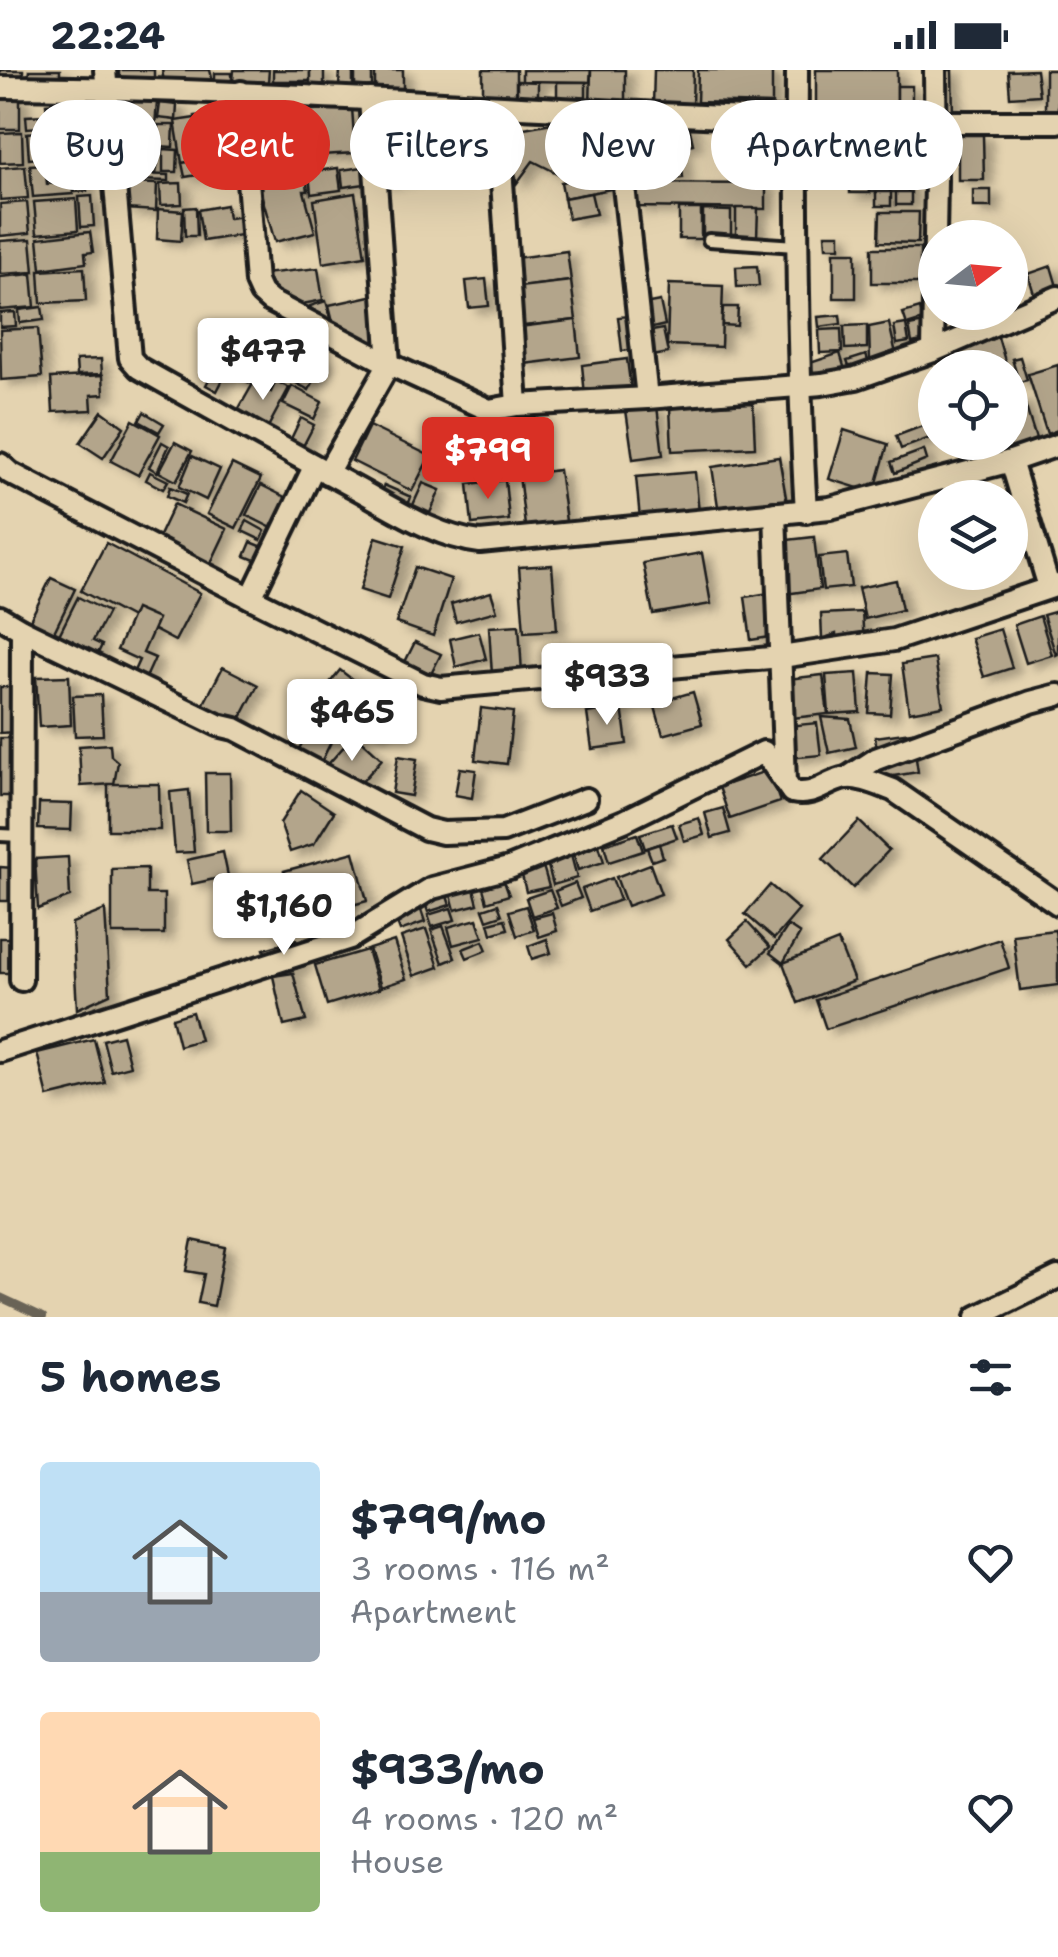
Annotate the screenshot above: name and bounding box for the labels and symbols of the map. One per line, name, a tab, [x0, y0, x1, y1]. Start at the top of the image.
north arrow	[918, 220, 1028, 330]
pin: $477	[204, 318, 322, 403]
pin: $799	[429, 417, 547, 502]
pin: $933	[548, 643, 666, 728]
pin: $465	[293, 679, 411, 764]
pin: $1,160	[203, 873, 365, 958]

